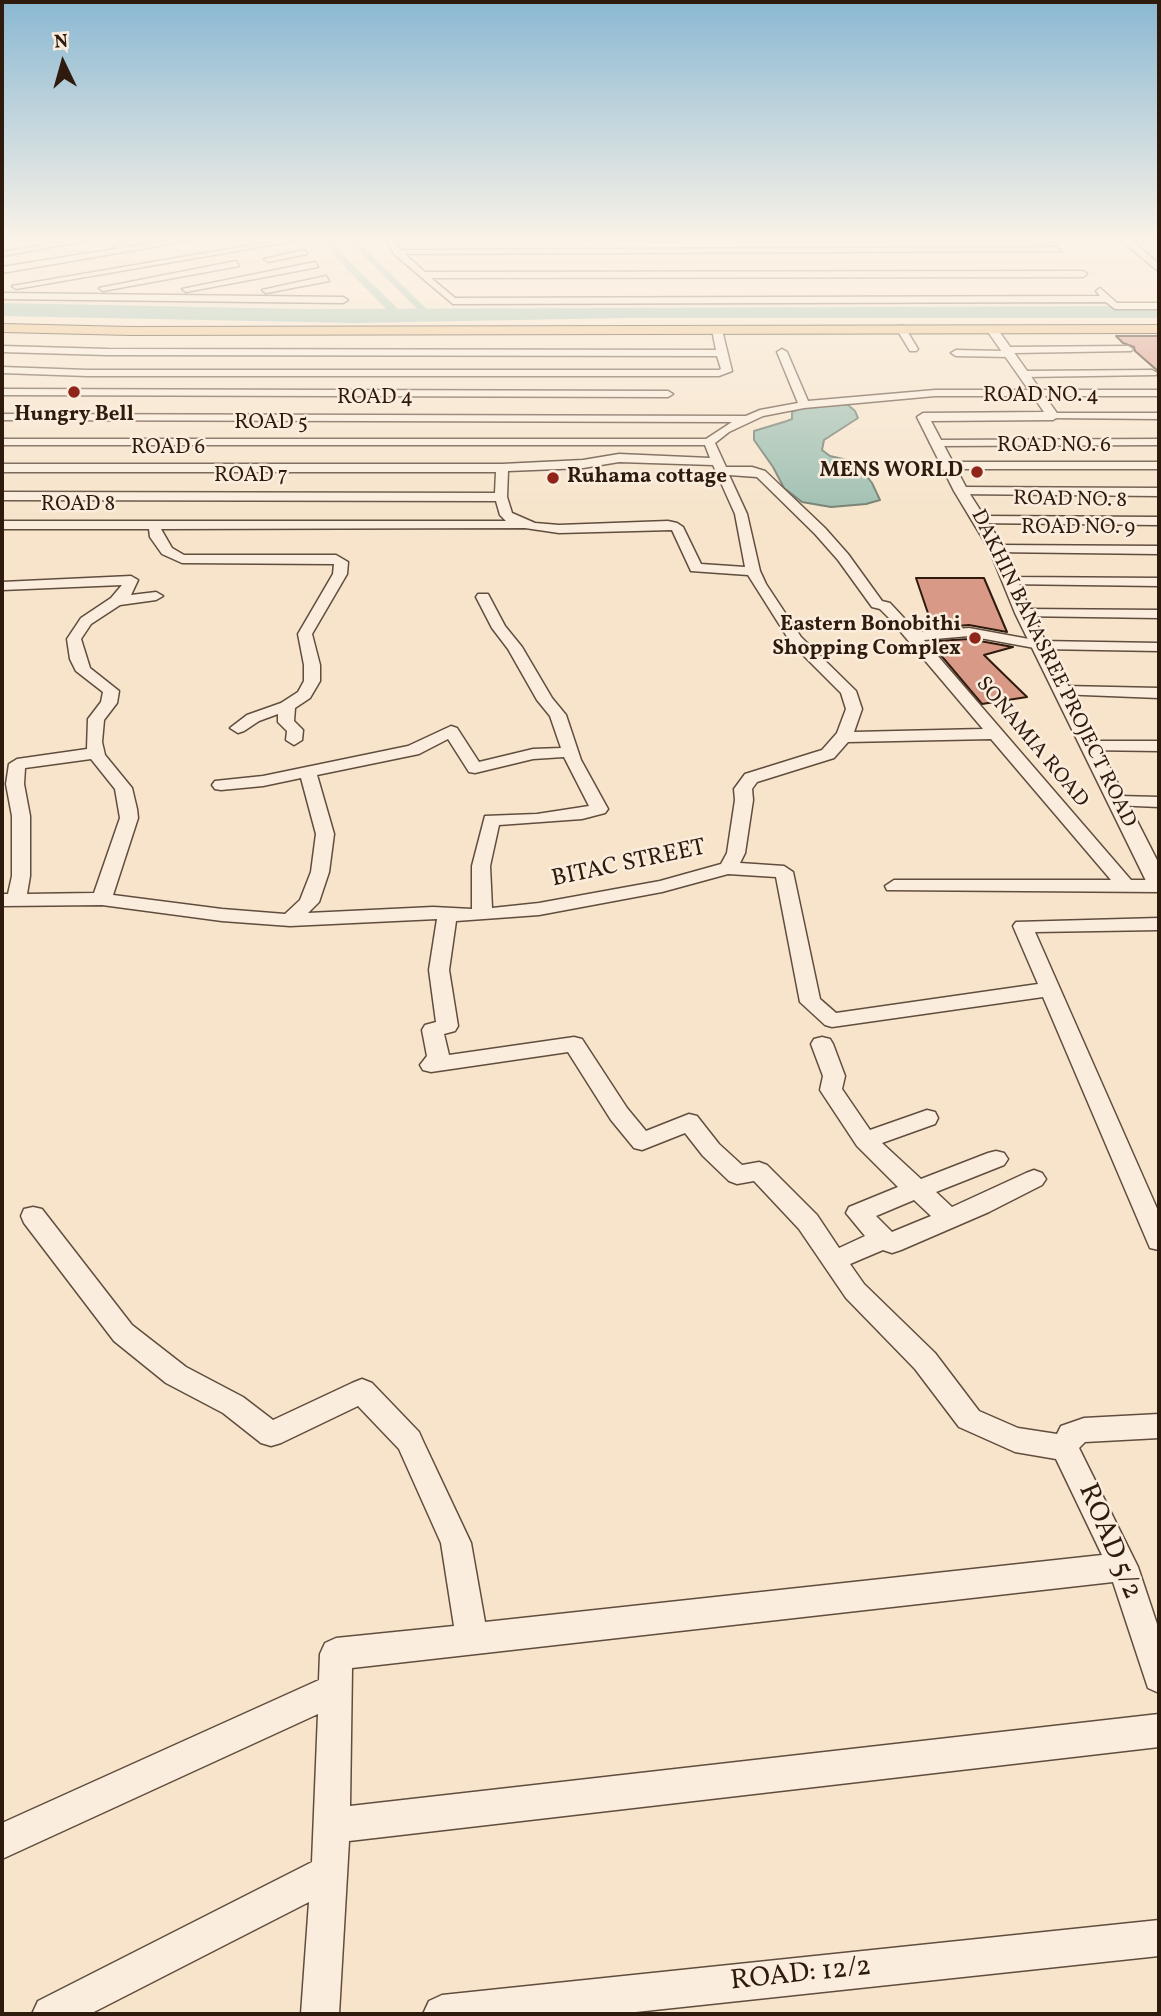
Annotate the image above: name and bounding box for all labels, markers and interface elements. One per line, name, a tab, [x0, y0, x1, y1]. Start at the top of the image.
north arrow	[28, 28, 98, 98]
text: N	[53, 29, 69, 56]
marker: Hungry Bell	[66, 384, 82, 400]
street label: ROAD NO. 4	[983, 384, 1099, 410]
street label: ROAD 4	[337, 386, 413, 412]
place label: Hungry Bell	[14, 403, 134, 429]
street label: ROAD 5	[234, 411, 308, 437]
street label: ROAD NO. 6	[997, 434, 1111, 460]
street label: ROAD 6	[131, 436, 205, 462]
place label: MENS WORLD	[819, 459, 963, 485]
street label: ROAD 7	[214, 464, 288, 490]
marker: MENS WORLD	[969, 464, 985, 480]
place label: Ruhama cottage	[567, 465, 727, 491]
marker: Ruhama cottage	[545, 470, 561, 486]
street label: ROAD NO. 8	[1013, 487, 1127, 515]
street label: ROAD 8	[41, 493, 115, 519]
street label: DAKHIN BANASREE PROJECT ROAD	[964, 506, 1140, 832]
street label: ROAD NO. 9	[1021, 516, 1135, 542]
place label: Eastern Bonobithi Shopping Complex	[772, 613, 961, 663]
marker: Eastern Bonobithi Shopping Complex	[967, 630, 983, 646]
street label: SONAMIA ROAD	[969, 673, 1093, 813]
street label: BITAC STREET	[549, 835, 709, 895]
street label: ROAD 5/2	[1069, 1479, 1147, 1605]
street label: ROAD: 12/2	[729, 1952, 873, 2000]

